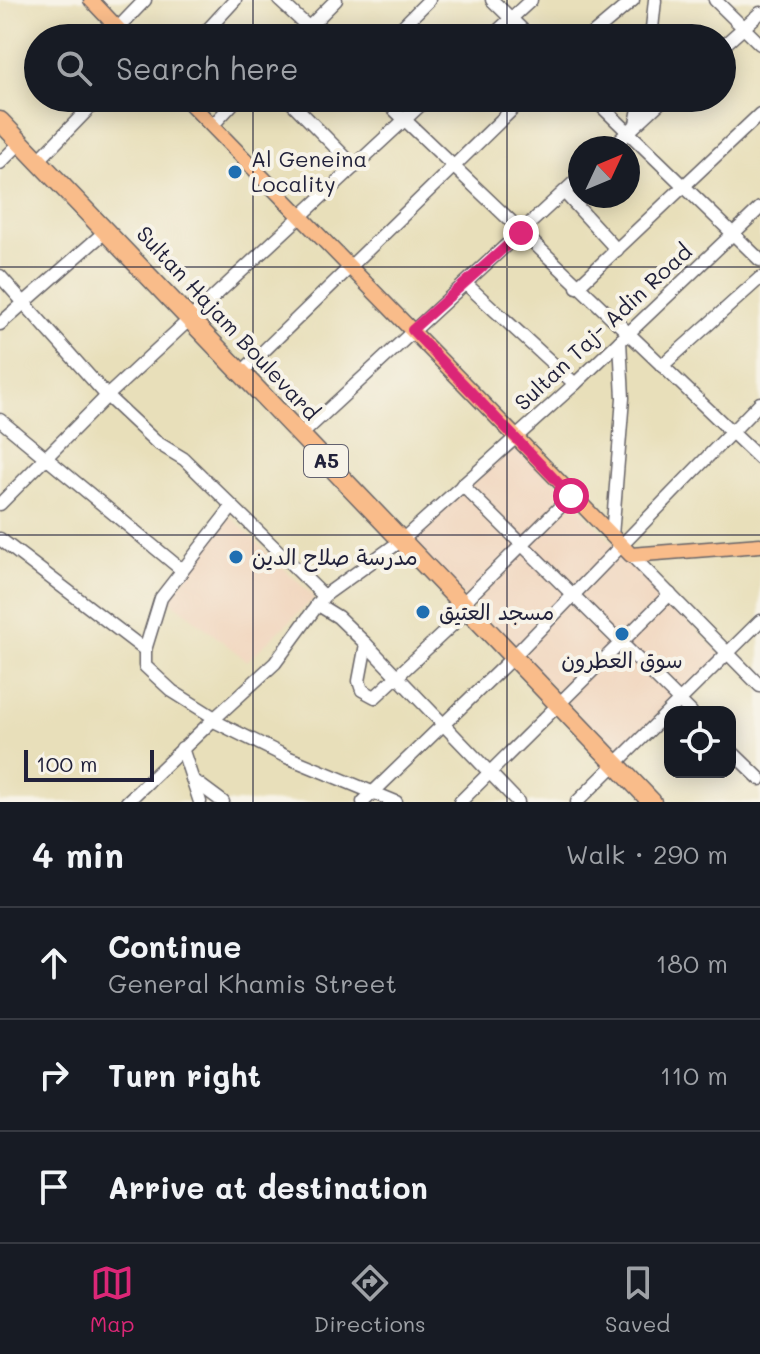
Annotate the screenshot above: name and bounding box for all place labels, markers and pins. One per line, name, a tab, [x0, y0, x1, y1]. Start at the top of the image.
place label: Al Geneina Locality	[251, 144, 367, 198]
marker: Al Geneina Locality	[226, 163, 244, 181]
place label: مدرسة صلاح الدين	[252, 542, 418, 572]
marker: مدرسة صلاح الدين	[227, 548, 245, 566]
place label: مسجد العتيق	[439, 597, 554, 626]
marker: مسجد العتيق	[414, 603, 432, 621]
marker: سوق العطرون	[613, 625, 631, 643]
place label: سوق العطرون	[561, 645, 683, 674]

